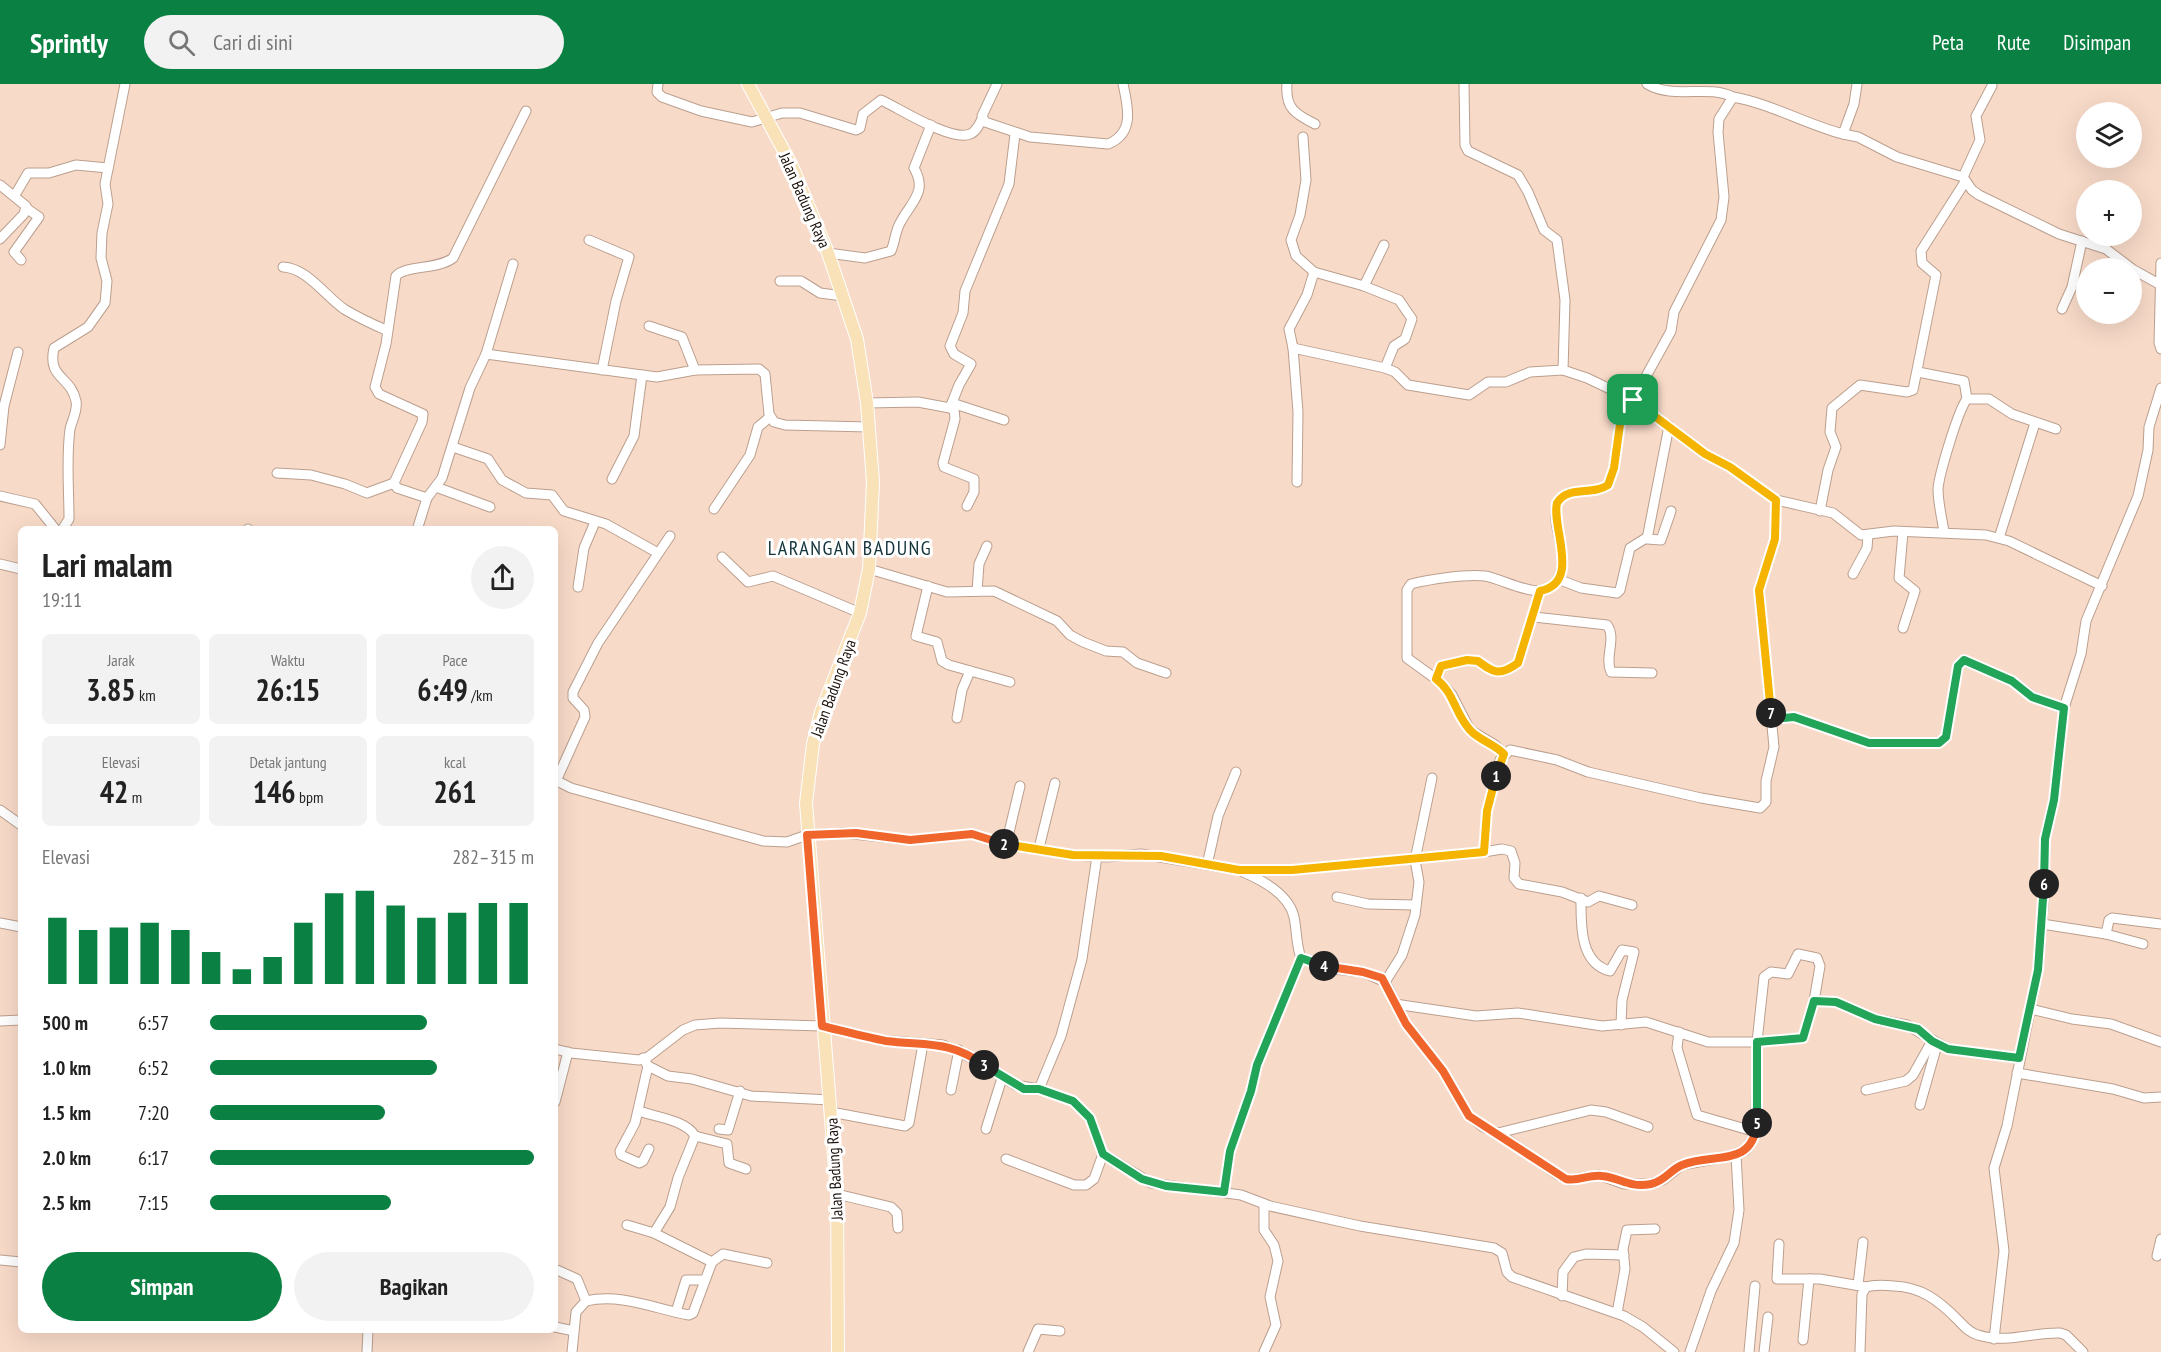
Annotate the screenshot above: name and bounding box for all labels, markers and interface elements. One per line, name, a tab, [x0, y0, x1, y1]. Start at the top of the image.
search box	[144, 15, 564, 69]
text: Sprintly	[30, 24, 108, 61]
icon: search	[165, 26, 198, 59]
text: Cari di sini	[213, 28, 293, 56]
text: Peta	[1932, 29, 1964, 56]
text: Rute	[1997, 29, 2030, 56]
text: Disimpan	[2063, 29, 2131, 56]
map controls	[2076, 102, 2142, 324]
button: layers	[2076, 102, 2142, 168]
street label: Jalan Badung Raya	[775, 148, 835, 251]
button: +	[2076, 180, 2142, 246]
button: −	[2076, 258, 2142, 324]
pin	[1607, 374, 1658, 425]
icon: arrive	[1616, 383, 1649, 416]
district label: LARANGAN BADUNG	[768, 535, 932, 561]
text: Lari malam	[42, 543, 173, 586]
button: share	[471, 546, 534, 609]
text: 19:11	[42, 587, 82, 613]
street label: Jalan Badung Raya	[806, 636, 860, 740]
text: Jarak	[107, 650, 135, 670]
text: Waktu	[271, 650, 305, 670]
text: Pace	[442, 650, 468, 670]
text: 3.85	[86, 670, 136, 709]
text: 26:15	[256, 670, 320, 709]
text: 6:49	[417, 670, 468, 709]
text: km	[136, 685, 156, 705]
text: /km	[468, 685, 493, 705]
pin: 7	[1756, 698, 1786, 728]
text: 7	[1767, 703, 1775, 723]
text: Elevasi	[102, 752, 140, 772]
text: Detak jantung	[249, 752, 327, 772]
text: kcal	[444, 752, 466, 772]
pin: 1	[1481, 761, 1511, 791]
text: 1	[1492, 766, 1500, 786]
text: 42	[100, 772, 128, 811]
text: 146	[253, 772, 296, 811]
text: 261	[433, 772, 477, 811]
text: m	[128, 787, 142, 807]
text: bpm	[296, 787, 323, 807]
pin: 2	[989, 829, 1019, 859]
text: 2	[1000, 834, 1008, 854]
text: Elevasi	[42, 844, 90, 870]
text: 282–315 m	[452, 844, 534, 870]
pin: 6	[2029, 869, 2059, 899]
text: 6	[2040, 874, 2048, 894]
pin: 4	[1309, 951, 1339, 981]
text: 4	[1320, 956, 1328, 976]
text: 500 m	[42, 1010, 88, 1036]
text: 6:57	[138, 1010, 169, 1036]
pin: 3	[969, 1050, 999, 1080]
text: 1.0 km	[42, 1055, 91, 1081]
text: 6:52	[138, 1055, 169, 1081]
text: 3	[980, 1055, 988, 1075]
text: 1.5 km	[42, 1100, 91, 1126]
text: 7:20	[138, 1100, 169, 1126]
pin: 5	[1742, 1108, 1772, 1138]
text: 5	[1753, 1113, 1761, 1133]
street label: Jalan Badung Raya	[821, 1117, 847, 1222]
text: 2.0 km	[42, 1145, 91, 1171]
text: 6:17	[138, 1145, 169, 1171]
text: 2.5 km	[42, 1190, 91, 1216]
text: 7:15	[138, 1190, 169, 1216]
button: Simpan	[42, 1252, 282, 1321]
button: Bagikan	[294, 1252, 534, 1321]

